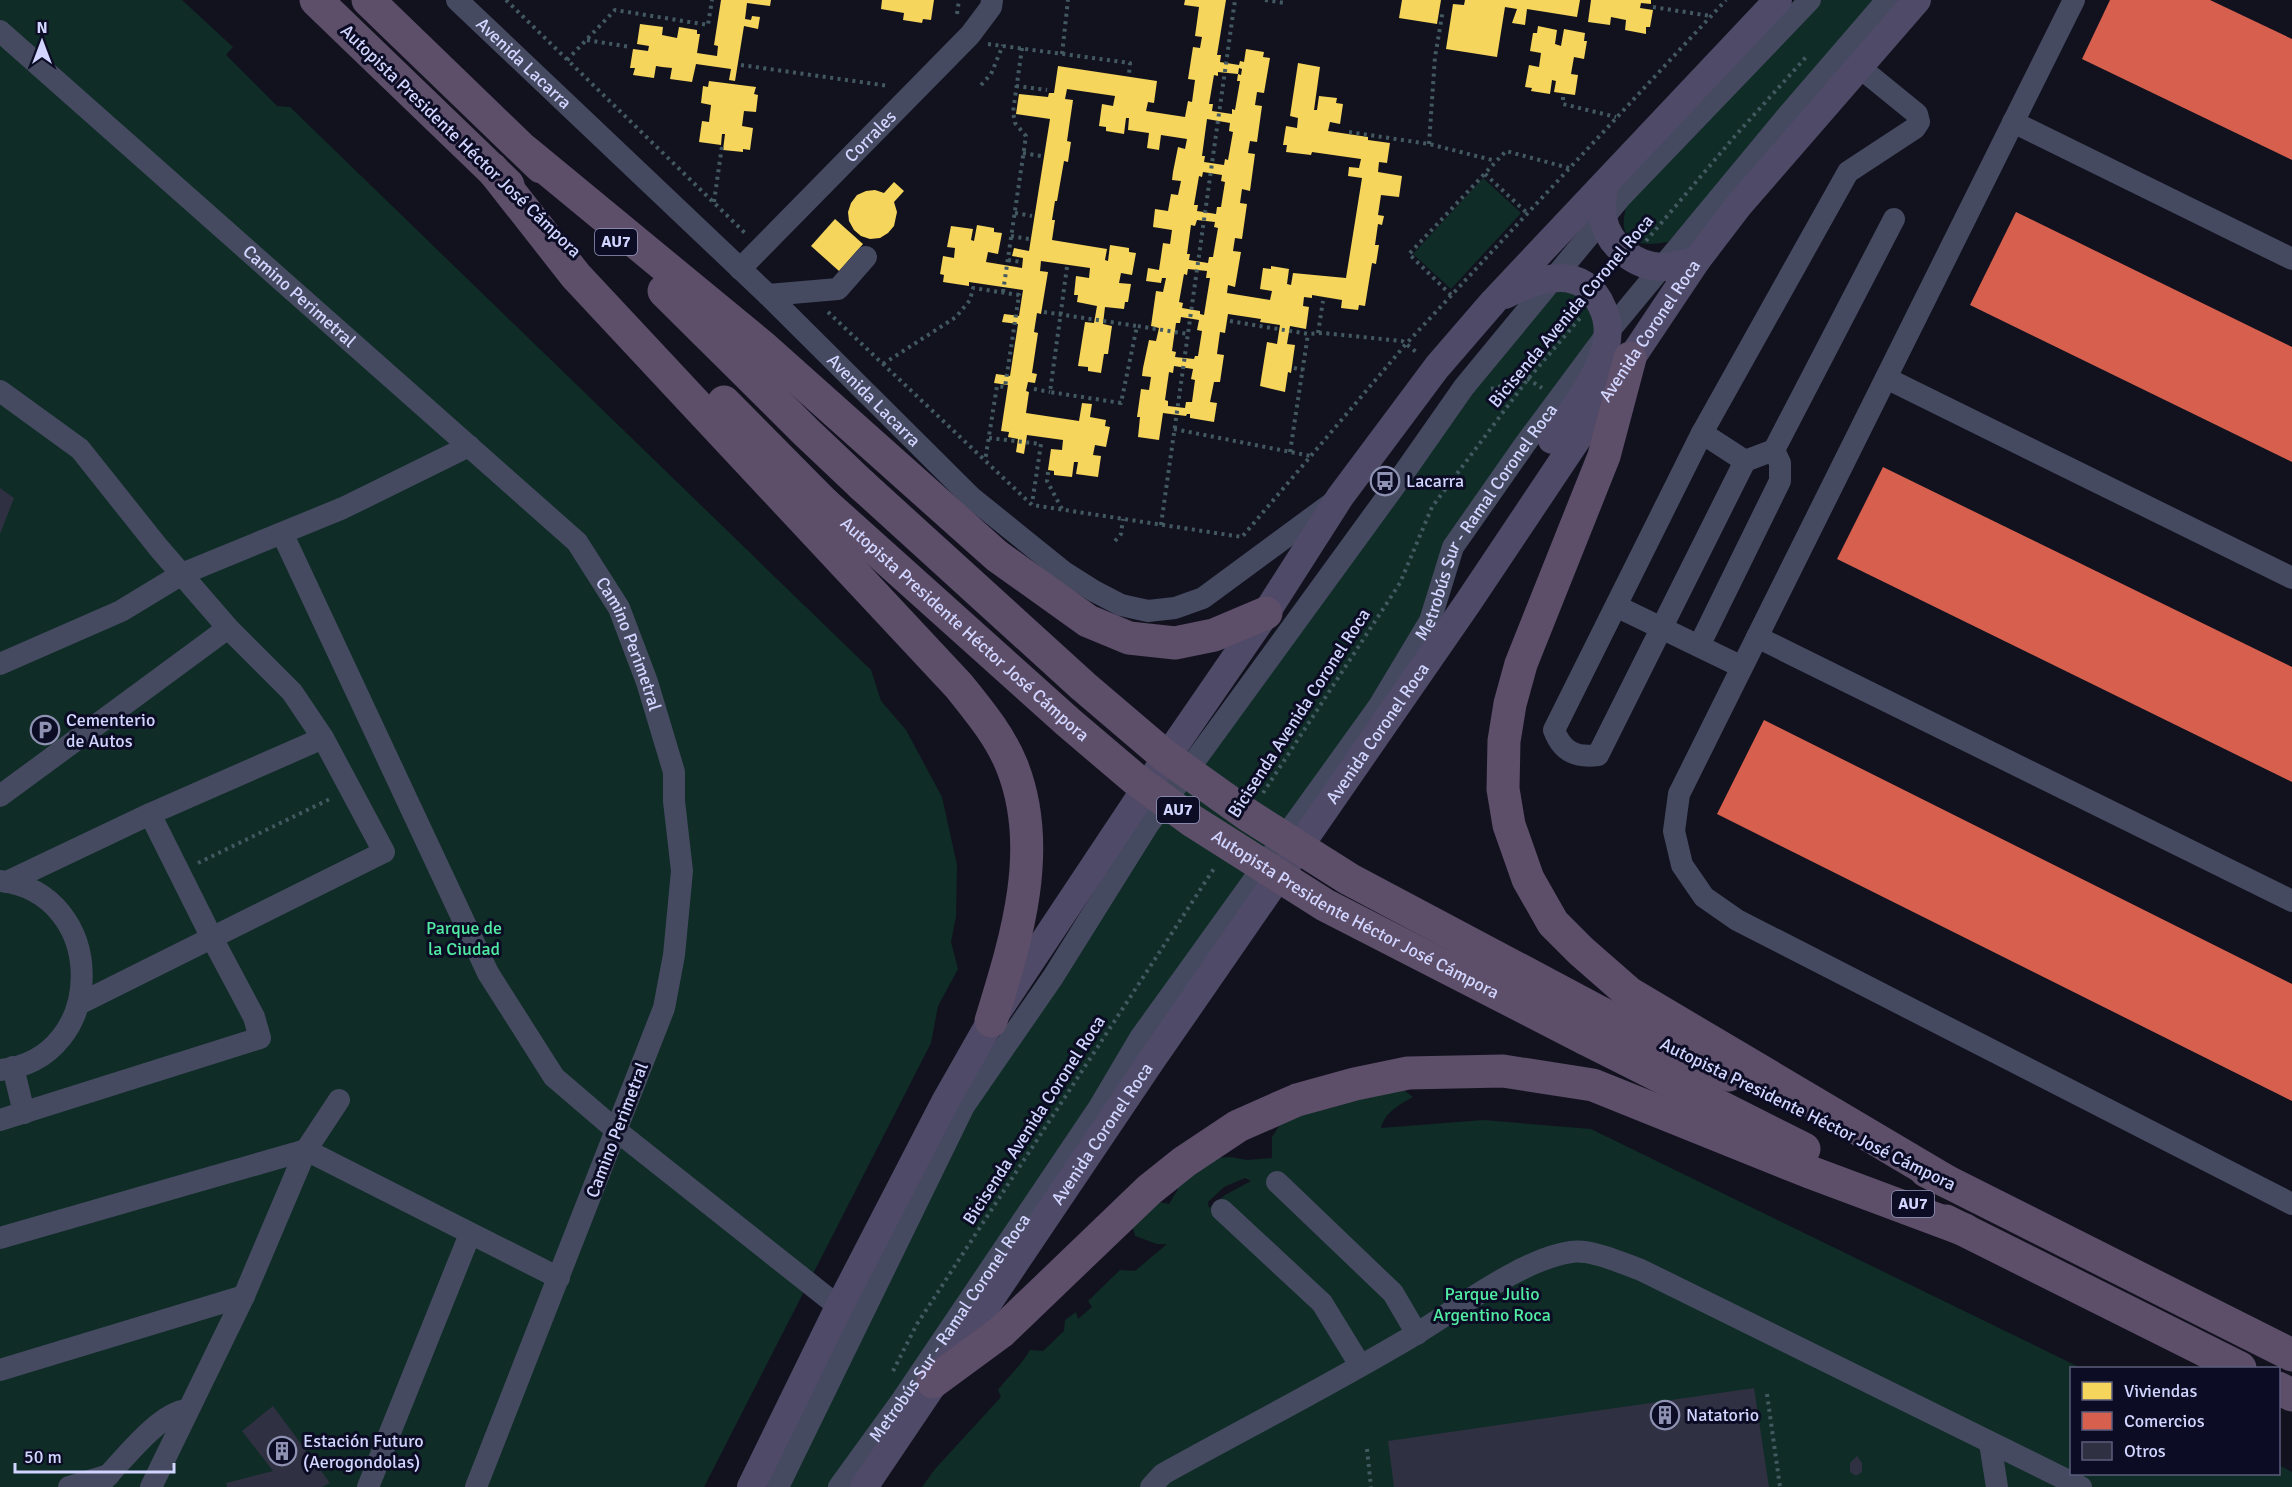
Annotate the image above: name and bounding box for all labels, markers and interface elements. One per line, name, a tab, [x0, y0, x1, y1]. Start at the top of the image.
north arrow	[12, 12, 72, 72]
street label: Avenida Lacarra	[471, 13, 576, 114]
text: N	[36, 18, 48, 38]
street label: Autopista Presidente Héctor José Cámpora	[336, 20, 586, 262]
street label: Corrales	[840, 106, 901, 167]
street label: Bicisenda Avenida Coronel Roca	[1484, 210, 1658, 412]
road number: AU7	[595, 229, 637, 255]
street label: Camino Perimetral	[238, 240, 360, 352]
street label: Avenida Coronel Roca	[1595, 256, 1705, 406]
street label: Avenida Lacarra	[822, 349, 925, 452]
street label: Metrobús Sur - Ramal Coronel Roca	[1410, 399, 1562, 644]
bus stop icon: Lacarra	[1369, 465, 1401, 497]
place label: Lacarra	[1406, 470, 1464, 492]
street label: Autopista Presidente Héctor José Cámpora	[836, 512, 1094, 746]
street label: Camino Perimetral	[591, 573, 666, 714]
street label: Bicisenda Avenida Coronel Roca	[1223, 604, 1375, 822]
street label: Avenida Coronel Roca	[1321, 659, 1434, 808]
place label: Cementerio de Autos	[66, 709, 155, 752]
parking icon: Cementerio de Autos	[29, 714, 61, 746]
road number: AU7	[1157, 797, 1199, 823]
street label: Autopista Presidente Héctor José Cámpora	[1208, 825, 1503, 1004]
park label: Parque de la Ciudad	[426, 917, 502, 960]
street label: Bicisenda Avenida Coronel Roca	[958, 1011, 1110, 1229]
street label: Autopista Presidente Héctor José Cámpora	[1657, 1033, 1959, 1195]
street label: Camino Perimetral	[581, 1059, 653, 1201]
street label: Avenida Coronel Roca	[1047, 1059, 1157, 1209]
road number: AU7	[1892, 1191, 1934, 1217]
street label: Metrobús Sur - Ramal Coronel Roca	[864, 1209, 1035, 1446]
park label: Parque Julio Argentino Roca	[1433, 1283, 1551, 1326]
legend	[2070, 1367, 2280, 1475]
text: Viviendas	[2124, 1380, 2197, 1402]
building icon: Natatorio	[1649, 1399, 1681, 1431]
place label: Natatorio	[1686, 1404, 1759, 1426]
text: Comercios	[2124, 1410, 2205, 1432]
place label: Estación Futuro (Aerogondolas)	[303, 1430, 424, 1473]
building icon: Estación Futuro (Aerogondolas)	[266, 1435, 298, 1467]
scale bar	[15, 1436, 174, 1474]
text: Otros	[2124, 1440, 2166, 1462]
text: 50 m	[24, 1446, 62, 1468]

